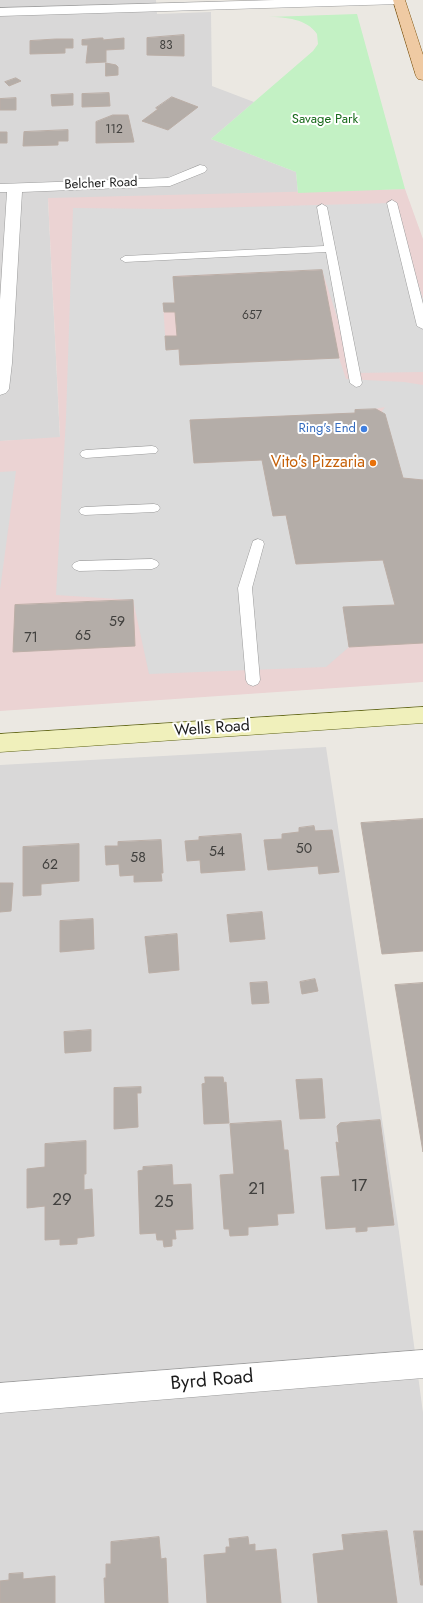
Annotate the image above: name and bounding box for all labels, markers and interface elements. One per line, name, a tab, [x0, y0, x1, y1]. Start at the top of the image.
house number: 83	[159, 39, 173, 53]
park label: Savage Park	[292, 112, 358, 128]
house number: 112	[105, 123, 123, 137]
street label: Belcher Road	[64, 175, 138, 193]
house number: 657	[242, 309, 262, 323]
place label: Ring's End	[299, 421, 356, 437]
marker: Ring's End	[359, 424, 369, 434]
place label: Vito's Pizzaria	[271, 453, 365, 473]
marker: Vito's Pizzaria	[368, 458, 378, 468]
house number: 59	[109, 615, 125, 631]
house number: 65	[75, 629, 91, 645]
house number: 71	[24, 631, 38, 647]
street label: Wells Road	[173, 717, 251, 741]
house number: 50	[296, 842, 312, 858]
house number: 54	[209, 845, 225, 861]
house number: 58	[130, 851, 146, 867]
house number: 62	[42, 858, 58, 874]
house number: 17	[351, 1177, 367, 1197]
house number: 21	[248, 1180, 266, 1200]
house number: 29	[52, 1191, 72, 1211]
house number: 25	[154, 1193, 174, 1213]
street label: Byrd Road	[170, 1366, 254, 1396]

